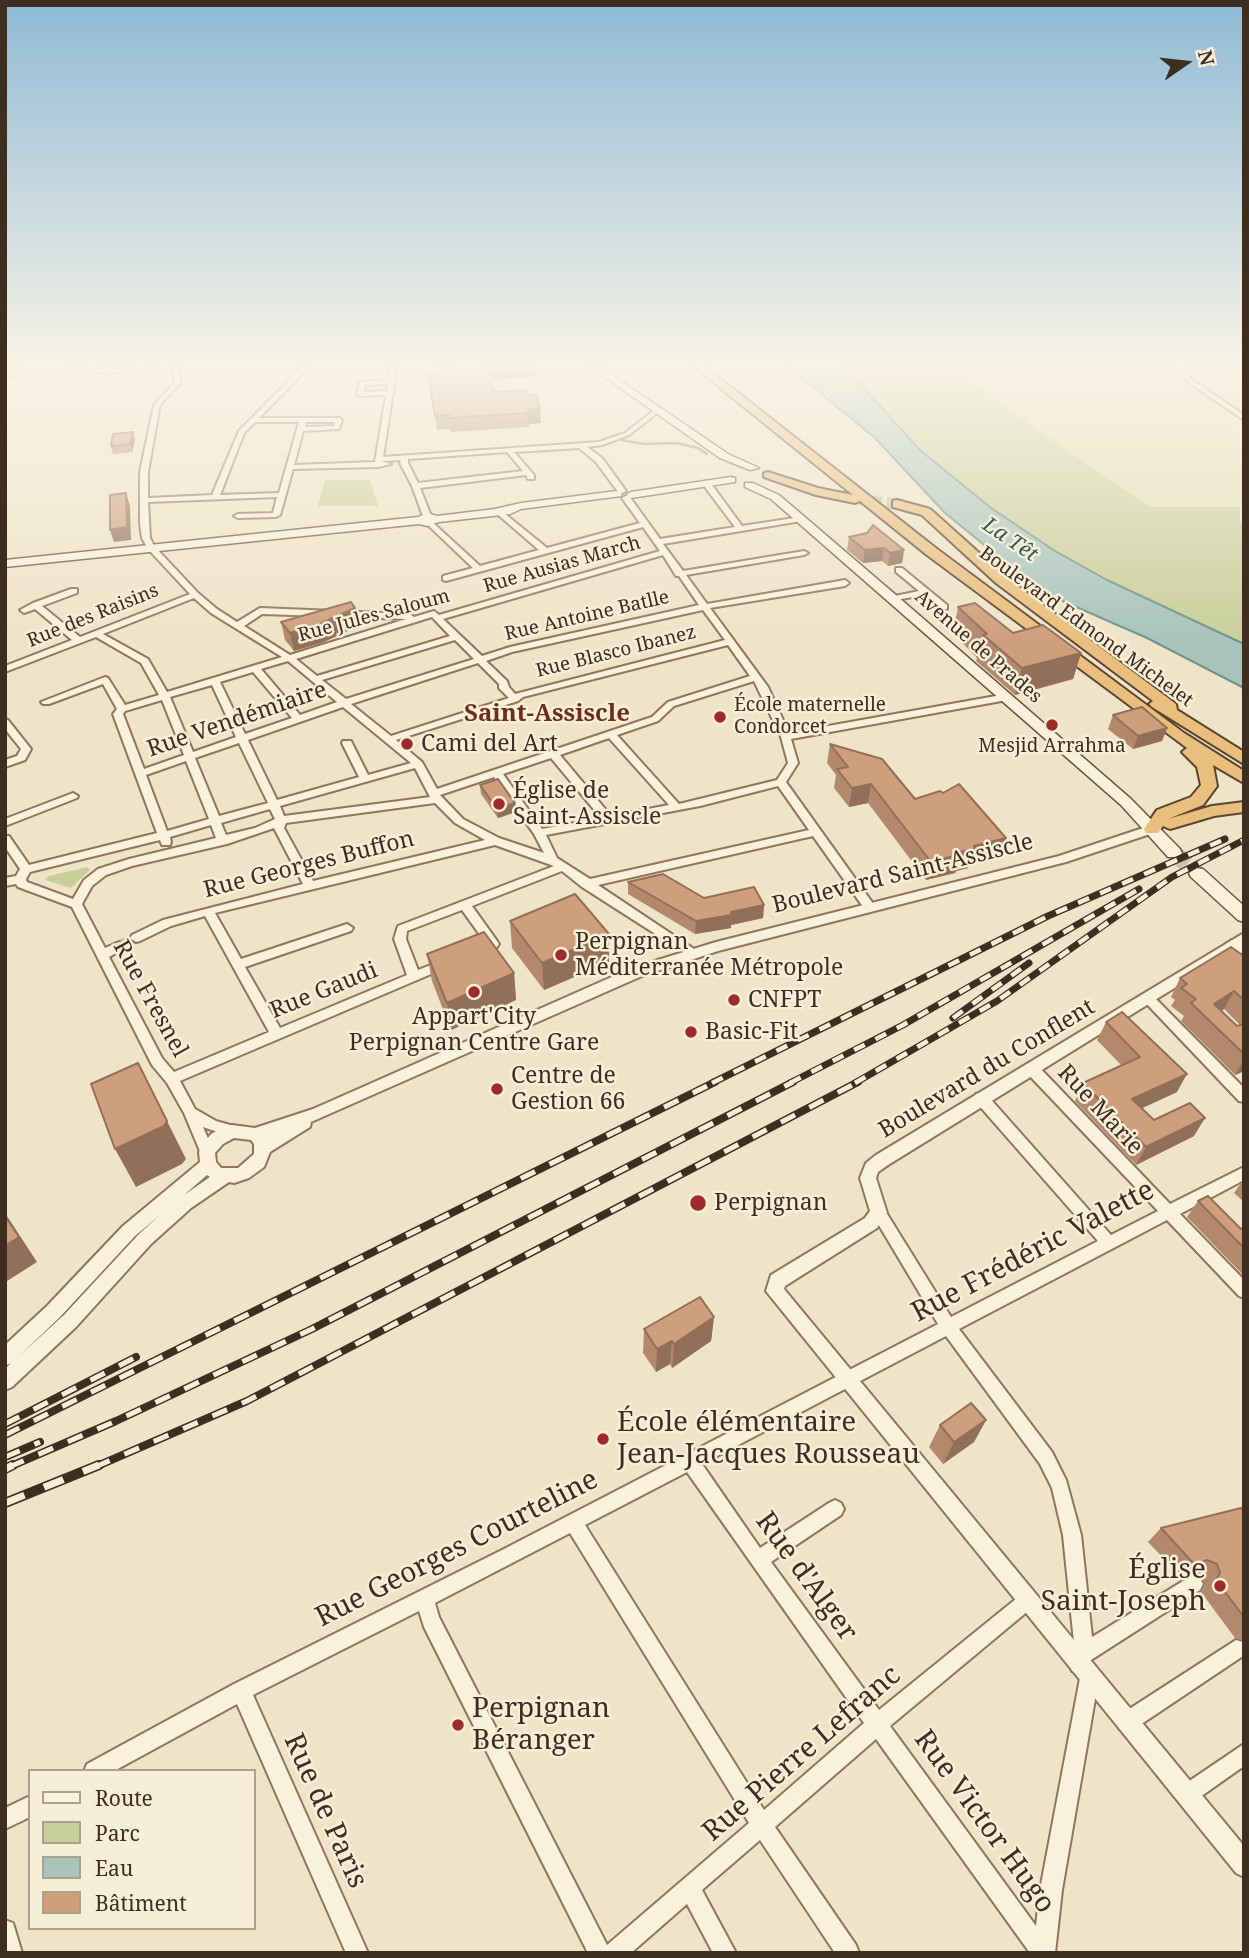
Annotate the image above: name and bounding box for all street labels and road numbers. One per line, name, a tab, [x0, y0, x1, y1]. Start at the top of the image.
street label: Rue Ausias March	[481, 532, 643, 598]
street label: Boulevard Edmond Michelet	[975, 542, 1197, 712]
street label: Rue des Raisins	[24, 579, 162, 653]
street label: Rue Jules Saloum	[296, 585, 452, 647]
street label: Rue Antoine Batlle	[503, 586, 671, 646]
street label: Avenue de Prades	[910, 586, 1046, 708]
street label: Rue Blasco Ibanez	[534, 621, 698, 683]
street label: Rue Vendémiaire	[144, 676, 330, 764]
street label: Rue Georges Buffon	[201, 825, 417, 905]
street label: Boulevard Saint-Assiscle	[770, 828, 1036, 920]
street label: Rue Fresnel	[107, 936, 193, 1062]
street label: Rue Gaudi	[266, 957, 382, 1025]
street label: Boulevard du Conflent	[874, 994, 1100, 1144]
street label: Rue Marie	[1051, 1059, 1149, 1161]
street label: Rue Frédéric Valette	[906, 1174, 1160, 1330]
street label: Rue Georges Courteline	[310, 1463, 604, 1635]
street label: Rue d'Alger	[748, 1506, 864, 1648]
street label: Rue Pierre Lefranc	[696, 1659, 908, 1849]
street label: Rue Victor Hugo	[906, 1724, 1062, 1920]
street label: Rue de Paris	[276, 1729, 374, 1893]

